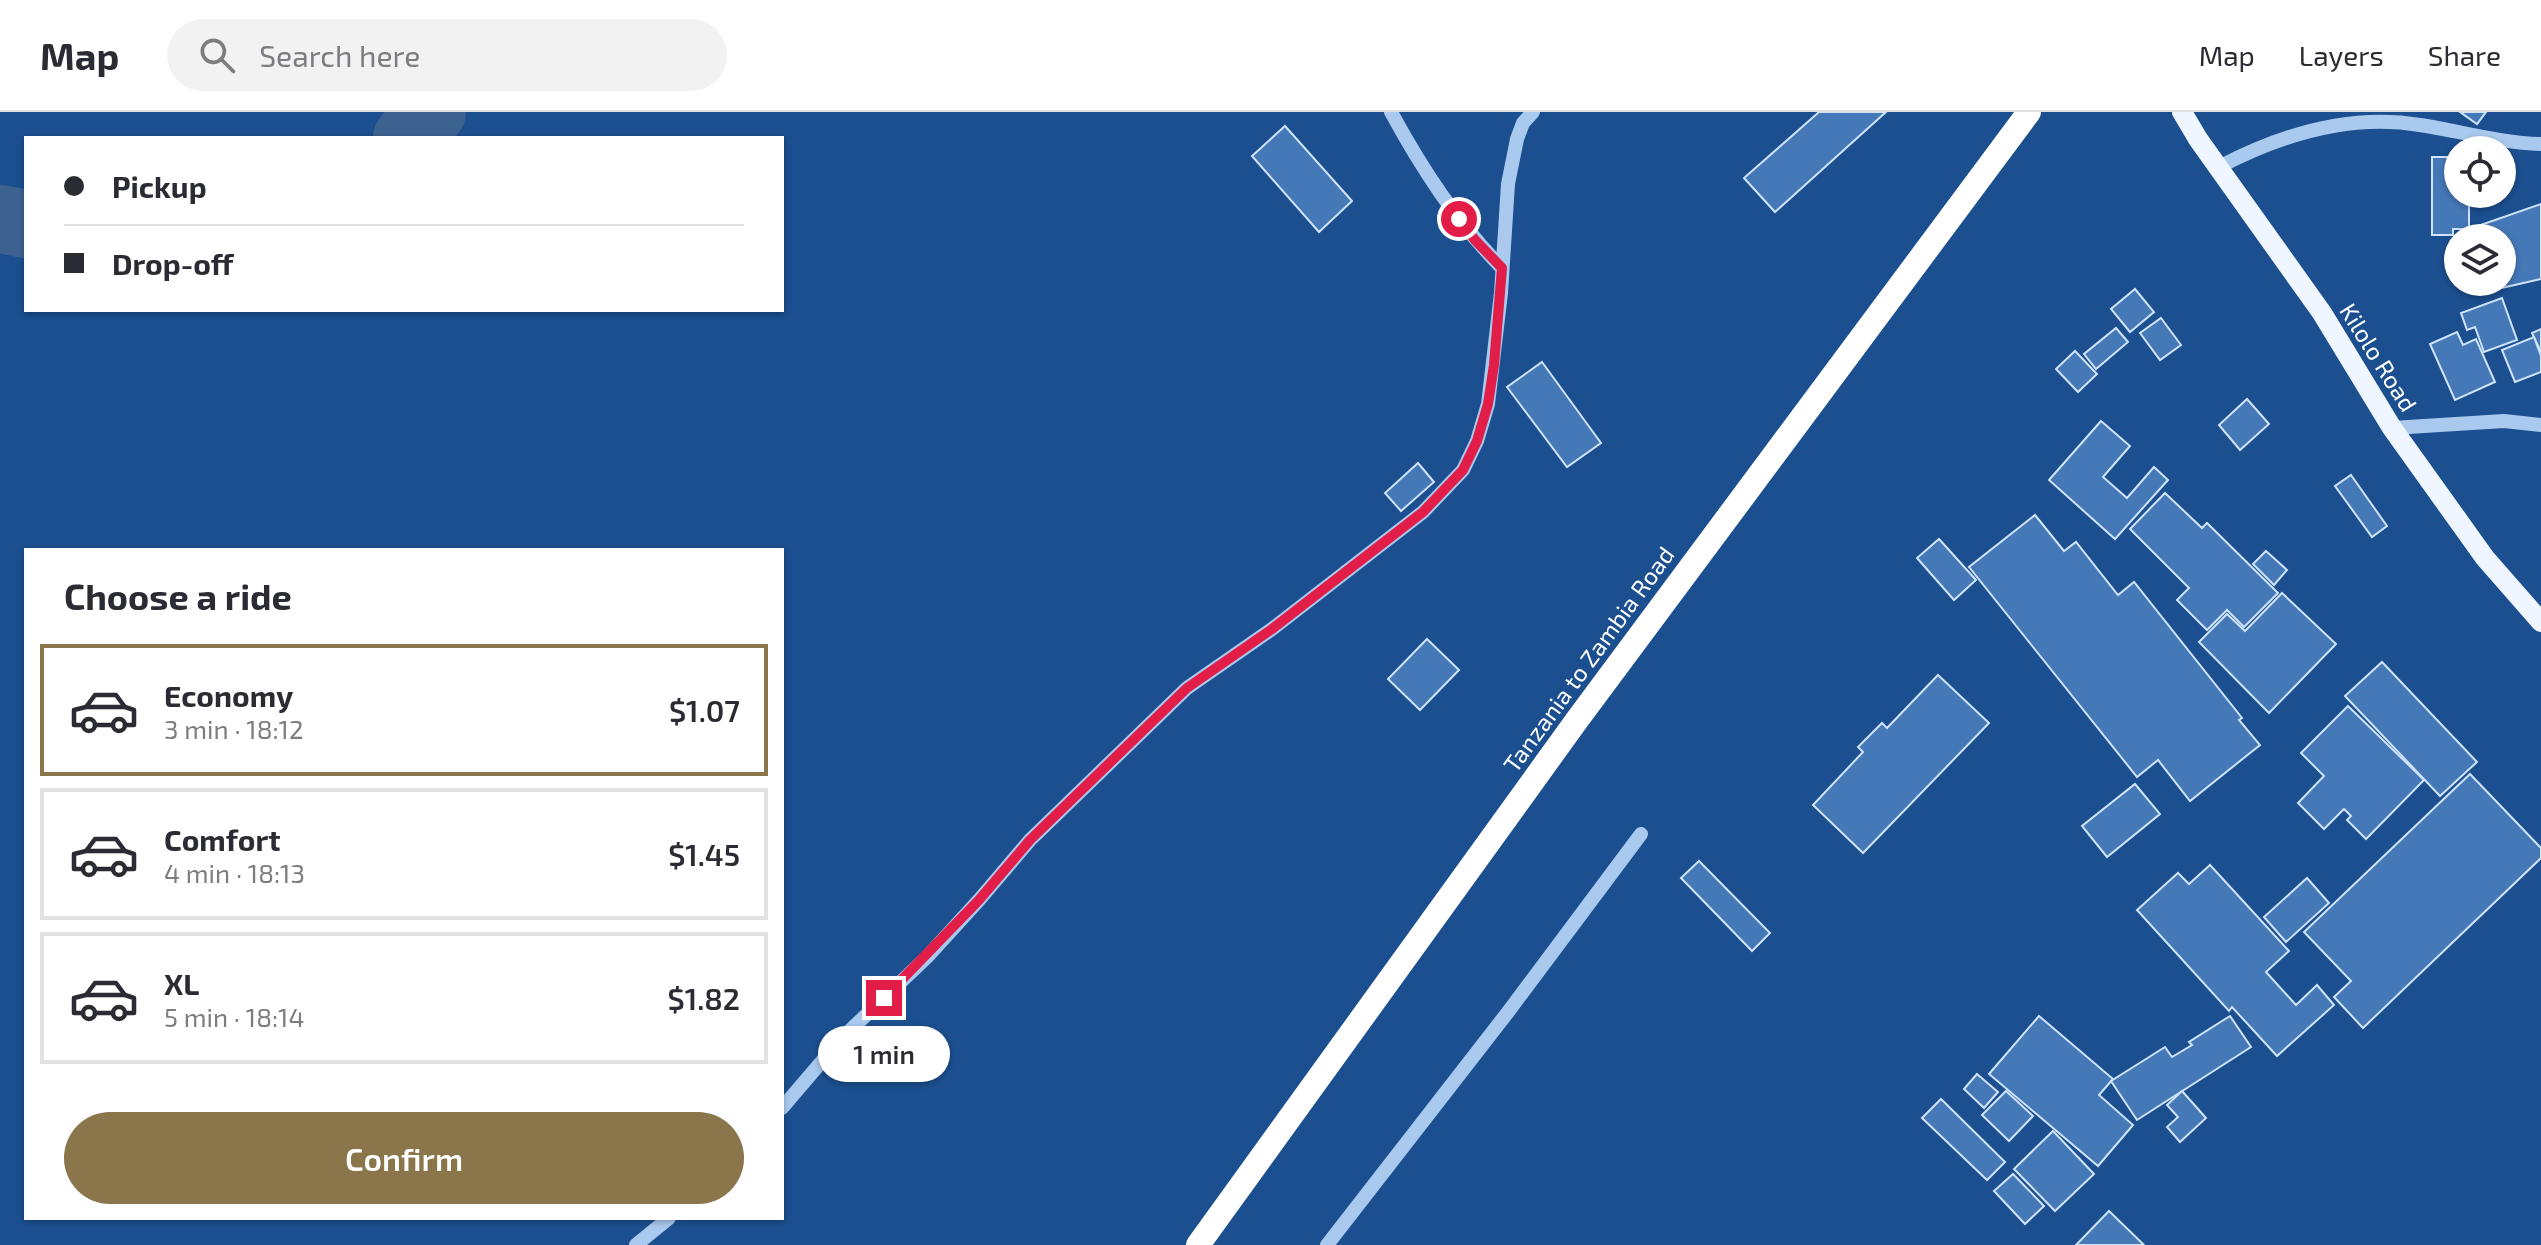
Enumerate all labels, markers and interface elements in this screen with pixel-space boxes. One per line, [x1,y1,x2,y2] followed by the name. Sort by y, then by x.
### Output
[167,19,727,91] search box
[40,32,119,78] text: Map
[195,33,239,77] icon: search
[259,37,420,73] text: Search here
[2199,38,2255,72] text: Map
[2299,38,2384,72] text: Layers
[2428,38,2501,72] text: Share
[2444,136,2516,296] map controls
[2444,136,2516,208] button: locate
[112,168,207,204] text: Pickup
[1441,201,1477,237] route start
[2444,224,2516,296] button: layers
[112,245,234,281] text: Drop-off
[2334,297,2424,417] street label: Kilolo Road
[1496,541,1680,777] street label: Tanzania to Zambia Road
[64,574,292,617] text: Choose a ride
[68,674,140,746] icon: car
[164,677,293,713] text: Economy
[669,692,740,728] text: $1.07
[164,713,304,744] text: 3 min · 18:12
[68,818,140,890] icon: car
[164,821,281,857] text: Comfort
[668,836,740,872] text: $1.45
[164,857,305,888] text: 4 min · 18:13
[68,962,140,1034] icon: car
[164,965,199,1001] text: XL
[667,980,740,1016] text: $1.82
[866,980,902,1016] route end
[164,1001,304,1032] text: 5 min · 18:14
[818,1026,950,1082] callout: 1 min
[853,1038,915,1069] text: 1 min
[64,1112,744,1204] button: Confirm

